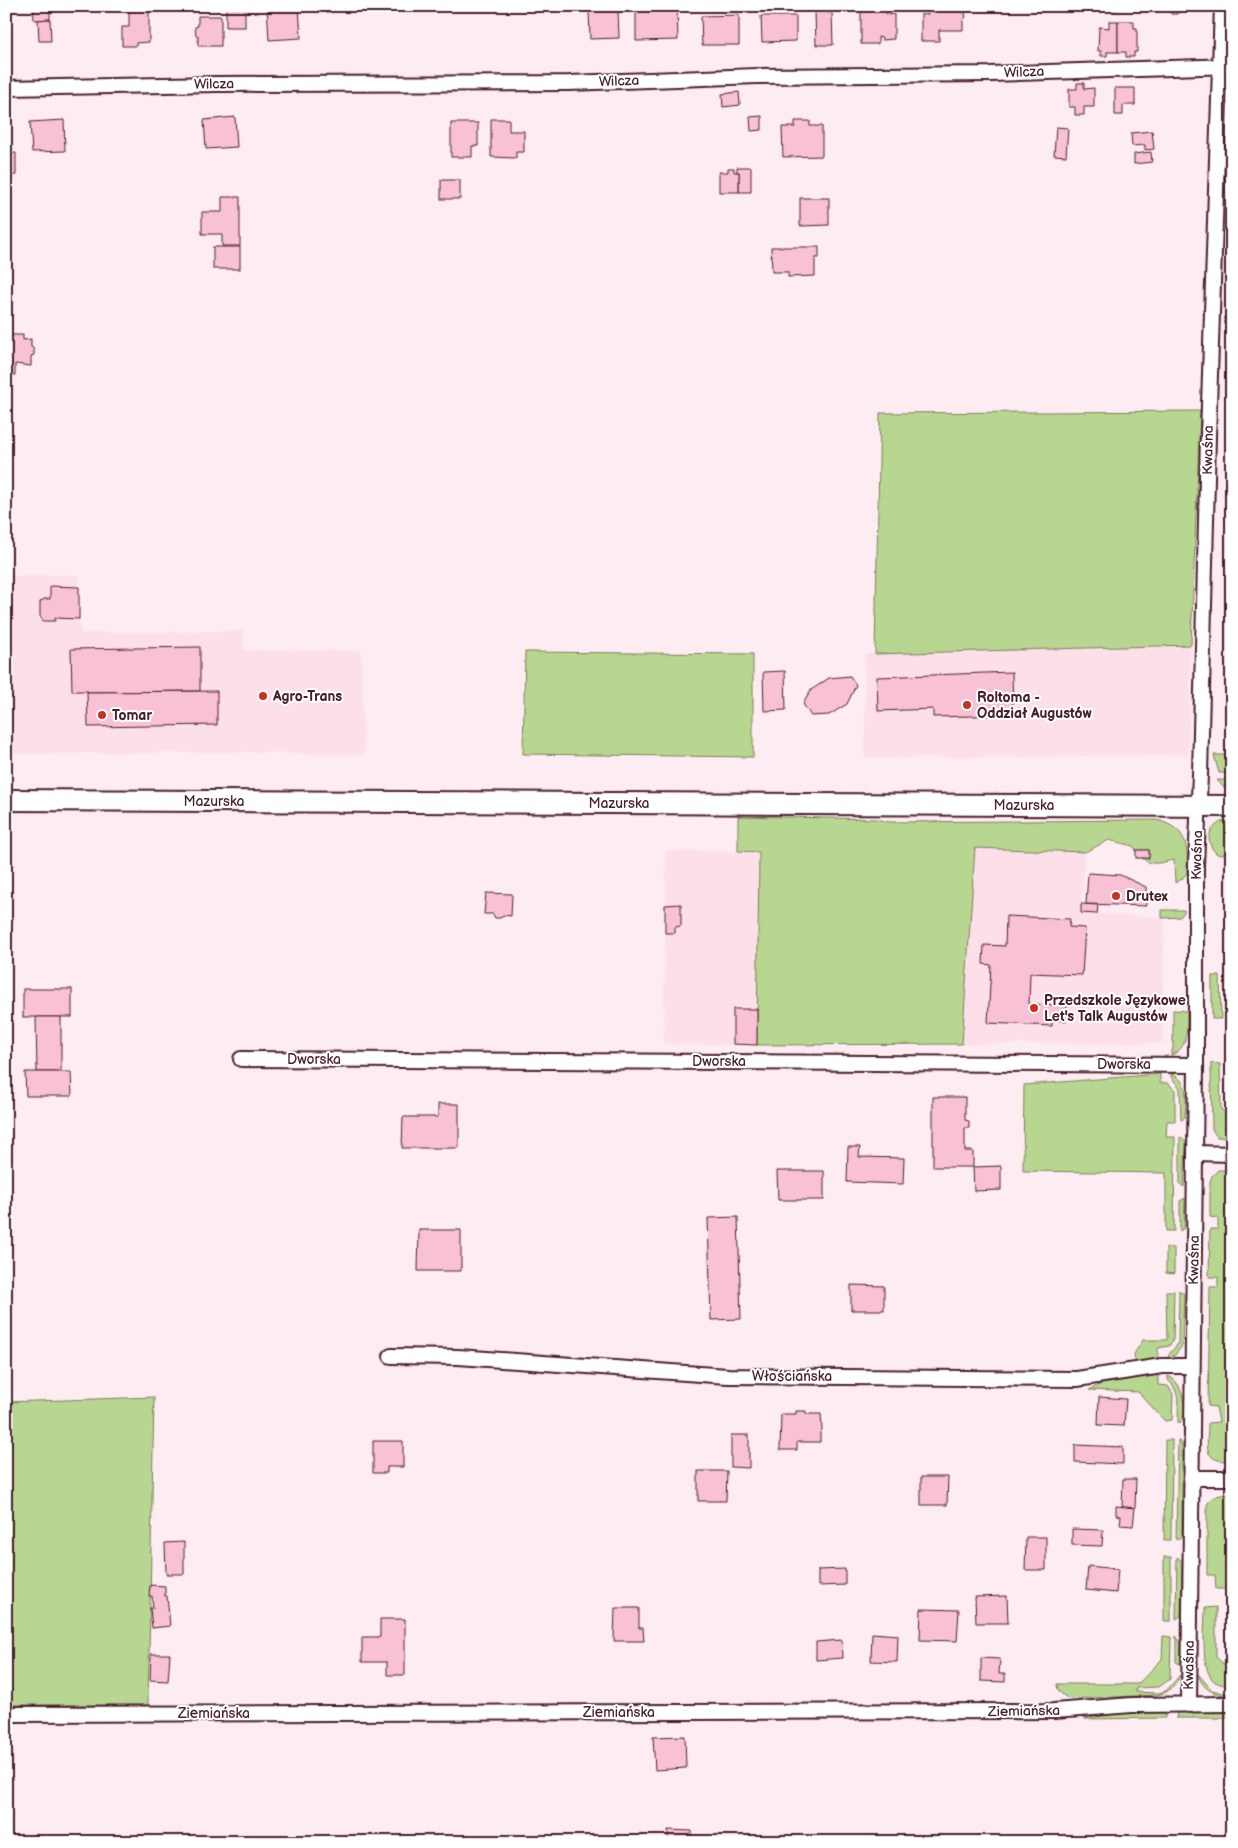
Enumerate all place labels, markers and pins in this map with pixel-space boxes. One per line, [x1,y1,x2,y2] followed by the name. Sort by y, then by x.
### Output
[272,688,342,705] place label: Agro-Trans
[977,689,1092,722] place label: Roltoma - Oddział Augustów
[257,690,269,702] marker: Agro-Trans
[961,699,973,711] marker: Roltoma - Oddział Augustów
[112,707,152,724] place label: Tomar
[96,709,108,721] marker: Tomar
[1126,888,1169,905] place label: Drutex
[1110,890,1122,902] marker: Drutex
[1044,992,1186,1025] place label: Przedszkole Językowe Let's Talk Augustów
[1028,1002,1040,1014] marker: Przedszkole Językowe Let's Talk Augustów

